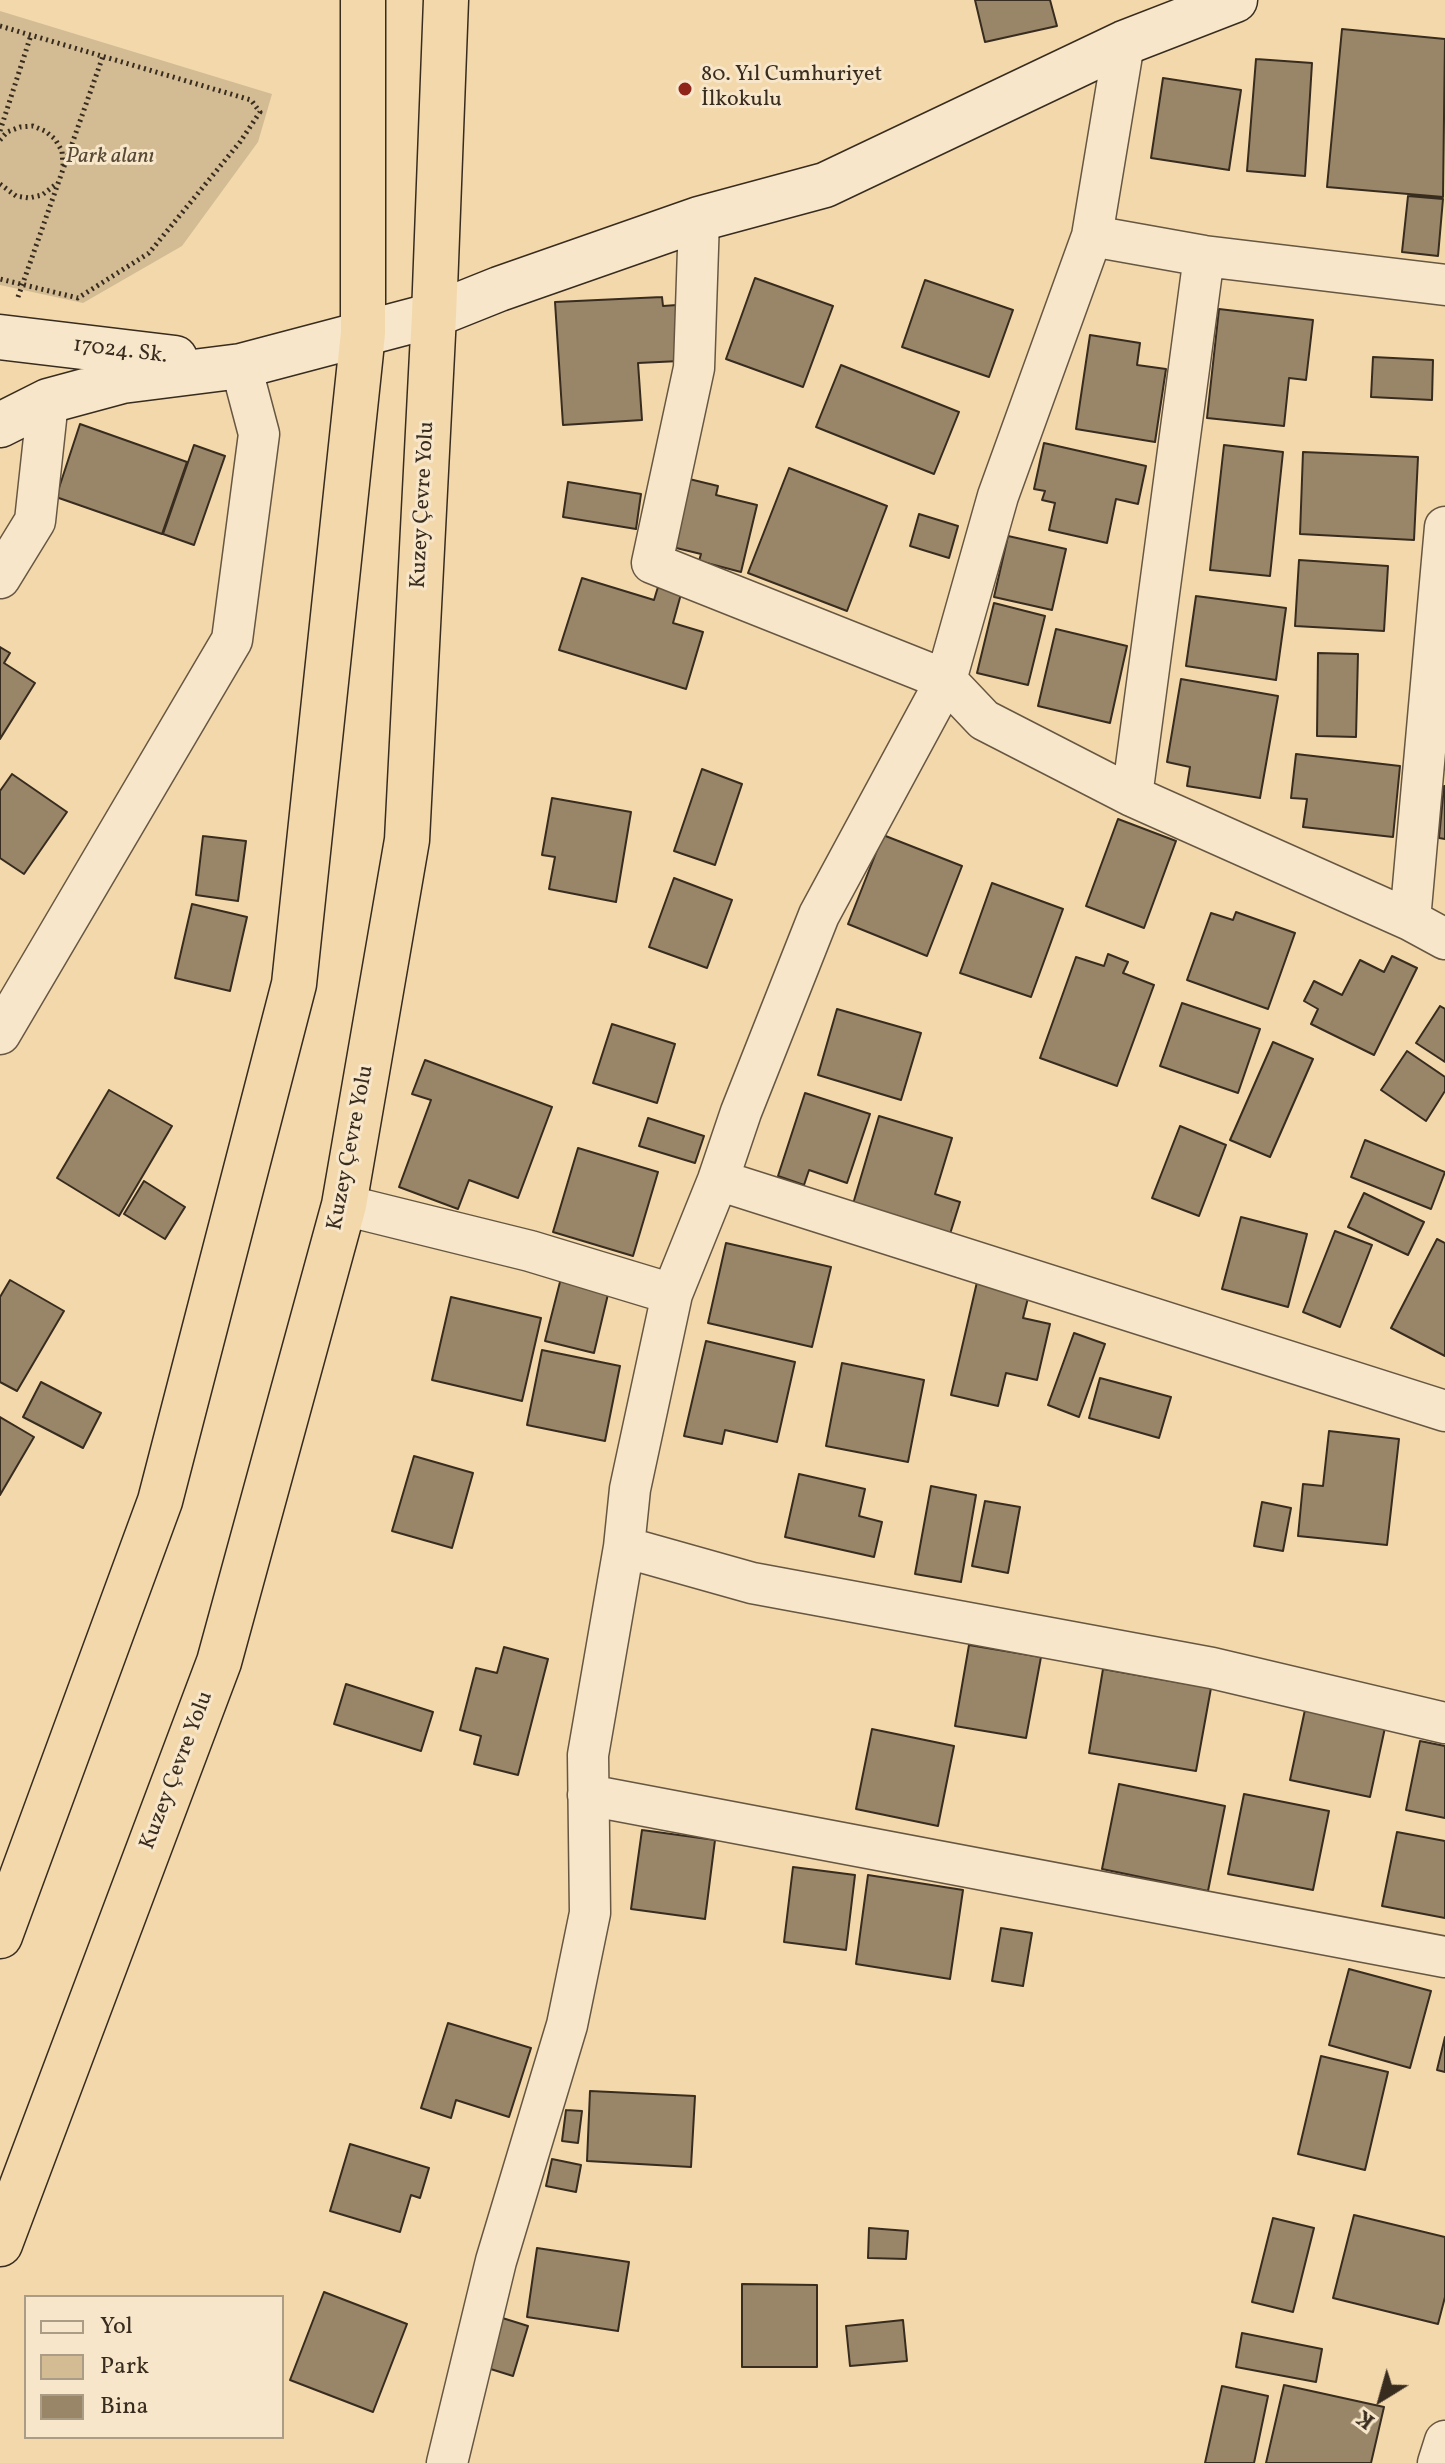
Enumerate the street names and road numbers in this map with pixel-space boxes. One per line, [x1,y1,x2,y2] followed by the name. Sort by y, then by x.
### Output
[71,333,169,371] street label: 17024. Sk.
[406,421,442,589] street label: Kuzey Çevre Yolu
[323,1063,381,1233] street label: Kuzey Çevre Yolu
[136,1688,220,1854] street label: Kuzey Çevre Yolu

